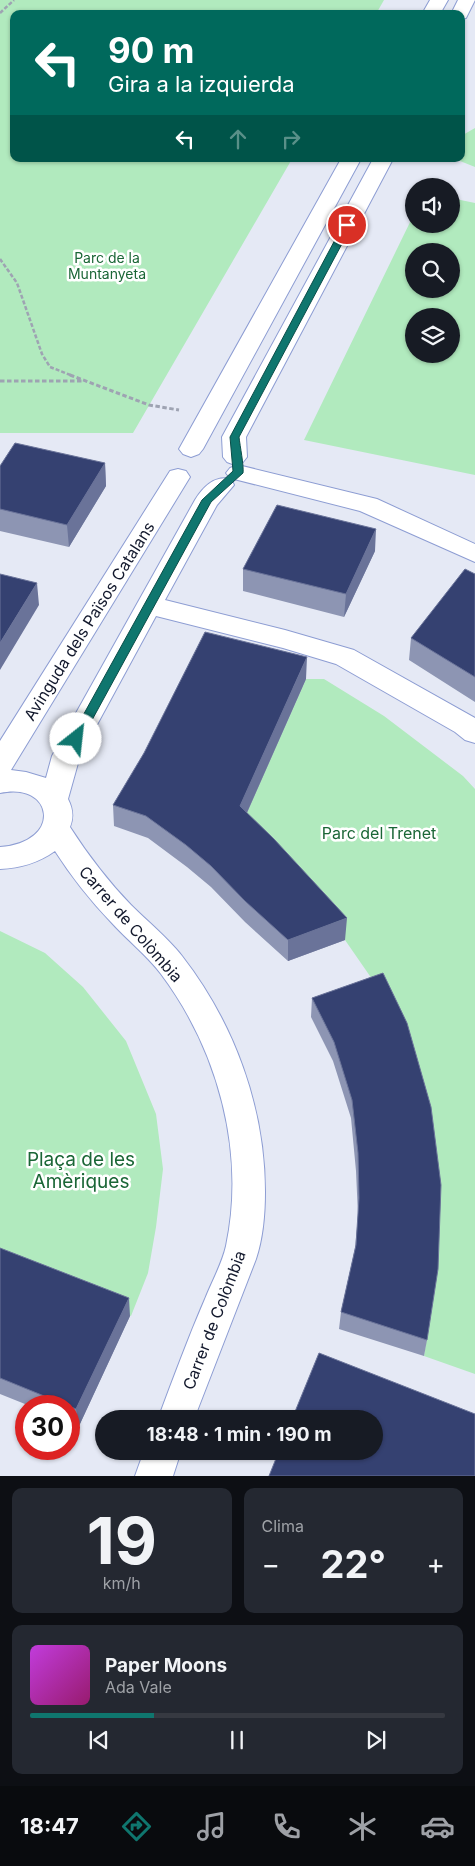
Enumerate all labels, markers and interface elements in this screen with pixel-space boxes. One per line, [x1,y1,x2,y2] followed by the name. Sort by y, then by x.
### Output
[108,29,195,71] text: 90 m
[25,30,90,95] icon: left
[108,71,295,97] text: Gira a la izquierda
[171,125,199,153] icon: left
[224,125,252,153] icon: ahead
[277,125,305,153] icon: right
[405,178,460,363] map controls
[405,178,460,233] button: sound
[326,204,368,246] pin
[333,211,361,239] icon: arrive
[405,243,460,298] button: search
[68,249,146,282] park label: Parc de la Muntanyeta
[405,308,460,363] button: layers
[19,518,159,724] street label: Avinguda dels Països Catalans
[49,712,101,764] position arrow
[322,823,436,843] park label: Parc del Trenet
[75,862,187,986] street label: Carrer de Colòmbia
[27,1148,135,1193] park label: Plaça de les Amèriques
[178,1248,250,1392] street label: Carrer de Colòmbia
[15,1395,80,1460] speed limit sign: 30
[147,1423,332,1446] text: 18:48 · 1 min · 190 m
[87,1501,157,1580] text: 19
[262,1516,304,1536] text: Clima
[321,1541,386,1587] text: 22°
[262,1547,280,1581] text: −
[426,1547,445,1581] text: +
[103,1573,141,1593] text: km/h
[105,1654,227,1677] text: Paper Moons
[105,1677,172,1697] text: Ada Vale
[85,1726,113,1754] icon: previous
[223,1726,251,1754] icon: pause
[362,1726,390,1754] icon: next
[119,1809,154,1844] icon: directions
[194,1809,229,1844] icon: music
[269,1809,304,1844] icon: phone
[345,1809,380,1844] icon: climate
[420,1809,455,1844] icon: car
[20,1813,79,1839] text: 18:47

